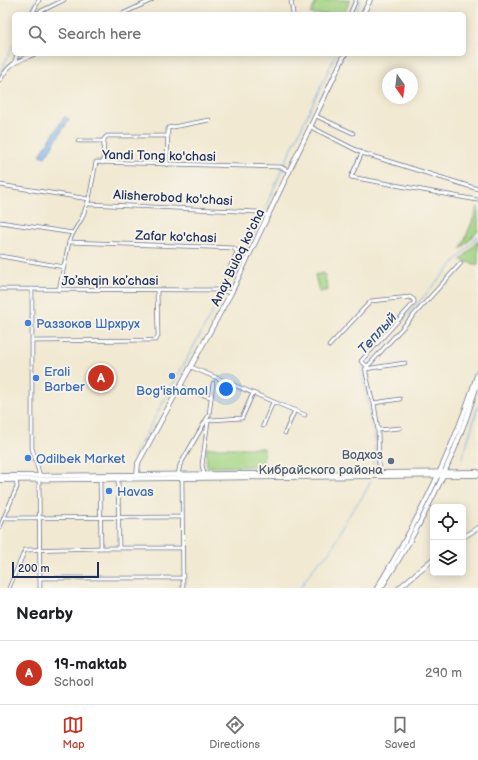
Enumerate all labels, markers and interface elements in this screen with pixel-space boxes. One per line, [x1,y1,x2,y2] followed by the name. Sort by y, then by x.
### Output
[12,12,466,56] search box
[26,23,48,45] icon: search
[58,25,141,44] text: Search here
[382,68,418,104] north arrow
[101,147,216,165] street label: Yandi Tong ko'chasi
[113,187,233,209] street label: Alisherobod ko'chasi
[207,206,268,309] street label: Anay Buloq ko'cha
[134,228,217,246] street label: Zafar ko'chasi
[61,273,159,289] street label: Joʼshqin koʼchasi
[354,309,400,358] water label: Теплый
[36,316,140,332] place label: Раззоков Шрхрух
[23,318,33,328] marker: Раззоков Шрхрух
[88,363,114,393] pin: A
[44,364,85,395] place label: Erali Barber
[167,371,177,381] marker: Bog'ishamol
[31,373,41,383] marker: Erali Barber
[216,379,236,399] your location
[136,383,208,399] place label: Bog'ishamol
[259,447,383,478] place label: Водхоз Кибрайского района
[36,451,125,467] place label: Odilbek Market
[23,453,33,463] marker: Odilbek Market
[386,456,396,466] marker: Водхоз Кибрайского района
[117,484,154,500] place label: Havas
[104,486,114,496] marker: Havas
[430,504,466,576] map controls
[430,504,466,540] button: locate
[430,540,466,576] button: layers
[12,560,99,579] scale bar
[18,562,50,575] text: 200 m
[16,604,73,624] text: Nearby
[54,655,127,674] text: 19-maktab
[25,665,33,681] text: A
[425,665,462,681] text: 290 m
[54,674,94,690] text: School
[62,714,85,751] tab: Map
[209,714,260,751] tab: Directions
[385,714,416,751] tab: Saved

